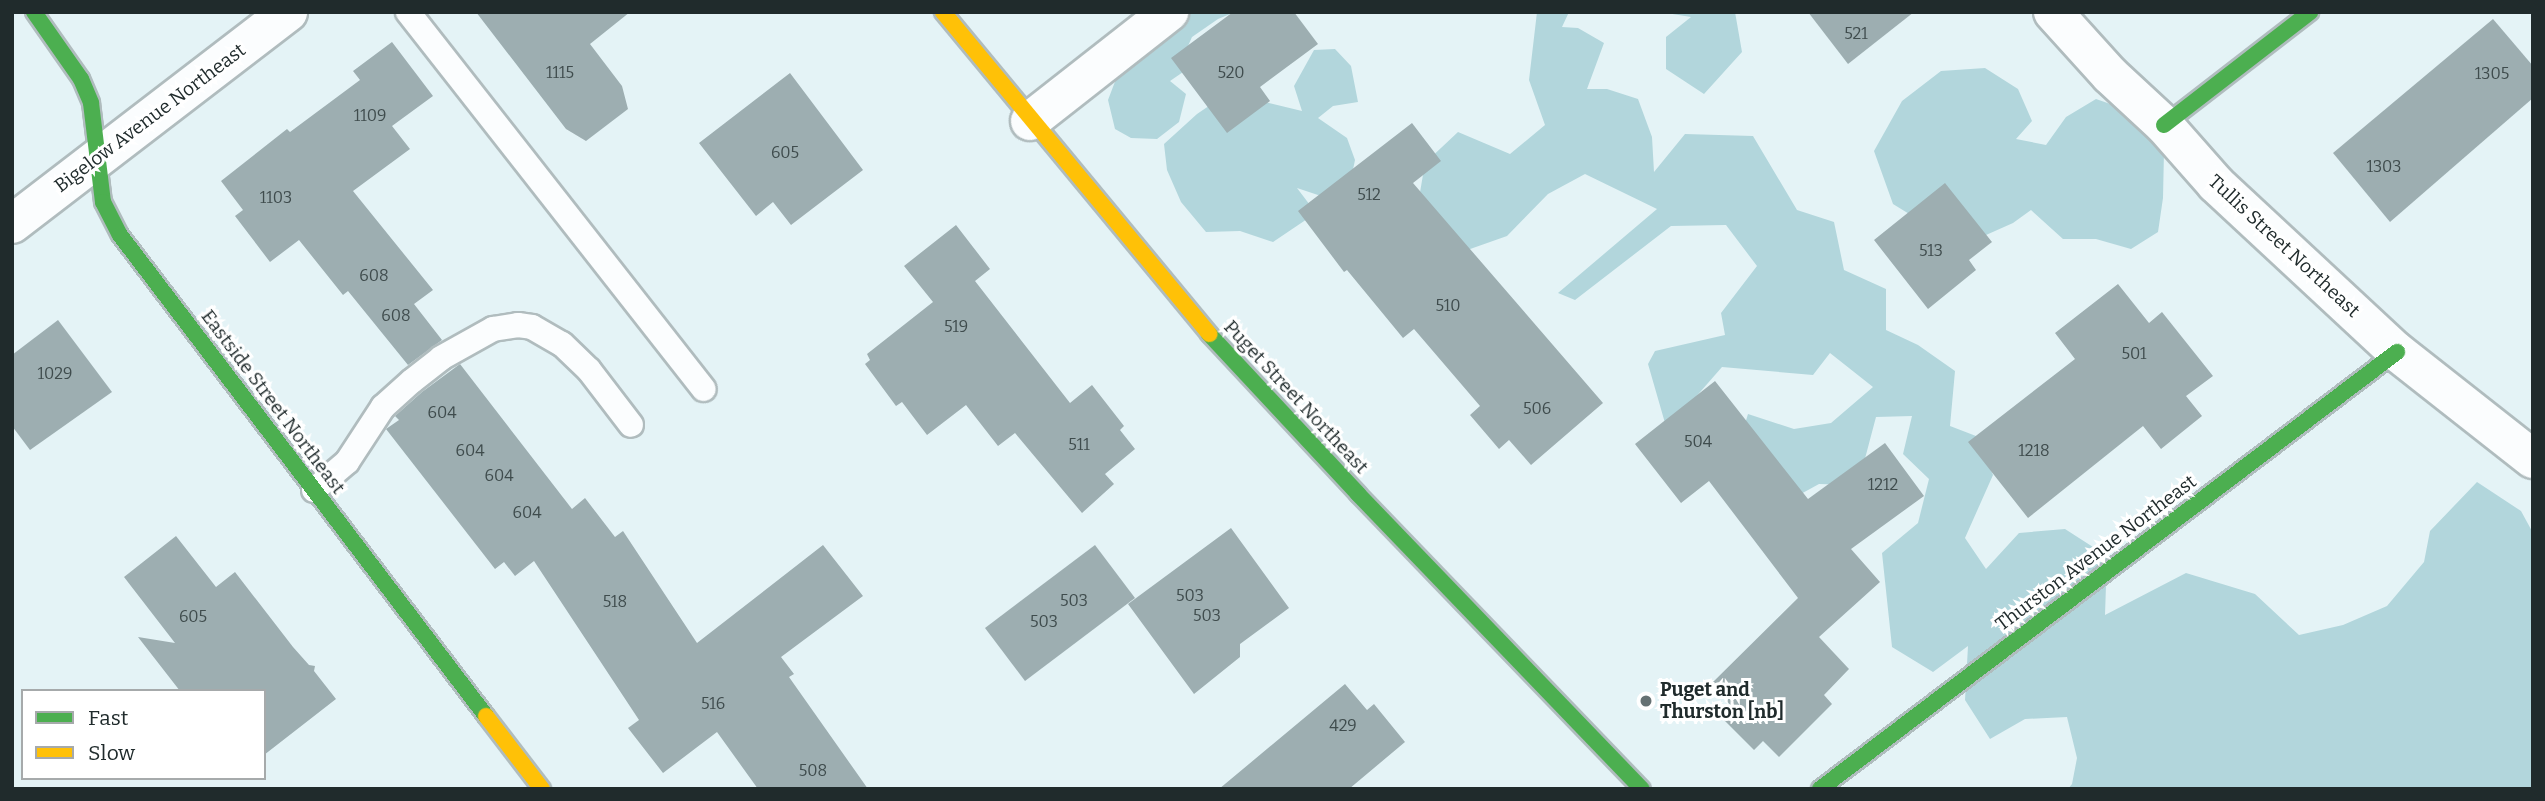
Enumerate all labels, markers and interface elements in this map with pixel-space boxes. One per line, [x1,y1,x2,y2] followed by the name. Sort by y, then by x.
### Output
[1844,24,1868,44] house number: 521
[50,39,250,197] street label: Bigelow Avenue Northeast
[546,63,574,83] house number: 1115
[1217,63,1245,83] house number: 520
[2475,64,2509,84] house number: 1305
[354,106,386,126] house number: 1109
[771,143,799,163] house number: 605
[2367,157,2401,177] house number: 1303
[2204,170,2364,322] street label: Tullis Street Northeast
[1357,185,1381,205] house number: 512
[260,188,292,208] house number: 1103
[1919,241,1943,261] house number: 513
[359,266,389,286] house number: 608
[1435,296,1461,316] house number: 510
[196,305,350,499] street label: Eastside Street Northeast
[381,306,411,326] house number: 608
[1219,316,1373,478] street label: Puget Street Northeast
[944,317,968,337] house number: 519
[2121,344,2147,364] house number: 501
[38,364,72,384] house number: 1029
[1523,399,1551,419] house number: 506
[428,403,456,423] house number: 604
[1684,432,1712,452] house number: 504
[1068,435,1090,455] house number: 511
[456,441,484,461] house number: 604
[2018,441,2050,461] house number: 1218
[485,466,513,486] house number: 604
[1991,470,2201,636] street label: Thurston Avenue Northeast
[1868,475,1898,495] house number: 1212
[513,503,541,523] house number: 604
[1176,586,1204,606] house number: 503
[1060,591,1088,611] house number: 503
[603,592,627,612] house number: 518
[1193,606,1221,626] house number: 503
[179,607,207,627] house number: 605
[1030,612,1058,632] house number: 503
[1660,679,1784,723] place label: Puget and Thurston [nb]
[21,689,266,780] legend
[1638,693,1654,709] marker: Puget and Thurston [nb]
[701,694,725,714] house number: 516
[88,705,128,731] text: Fast
[1329,716,1357,736] house number: 429
[88,740,135,766] text: Slow
[799,761,827,781] house number: 508

